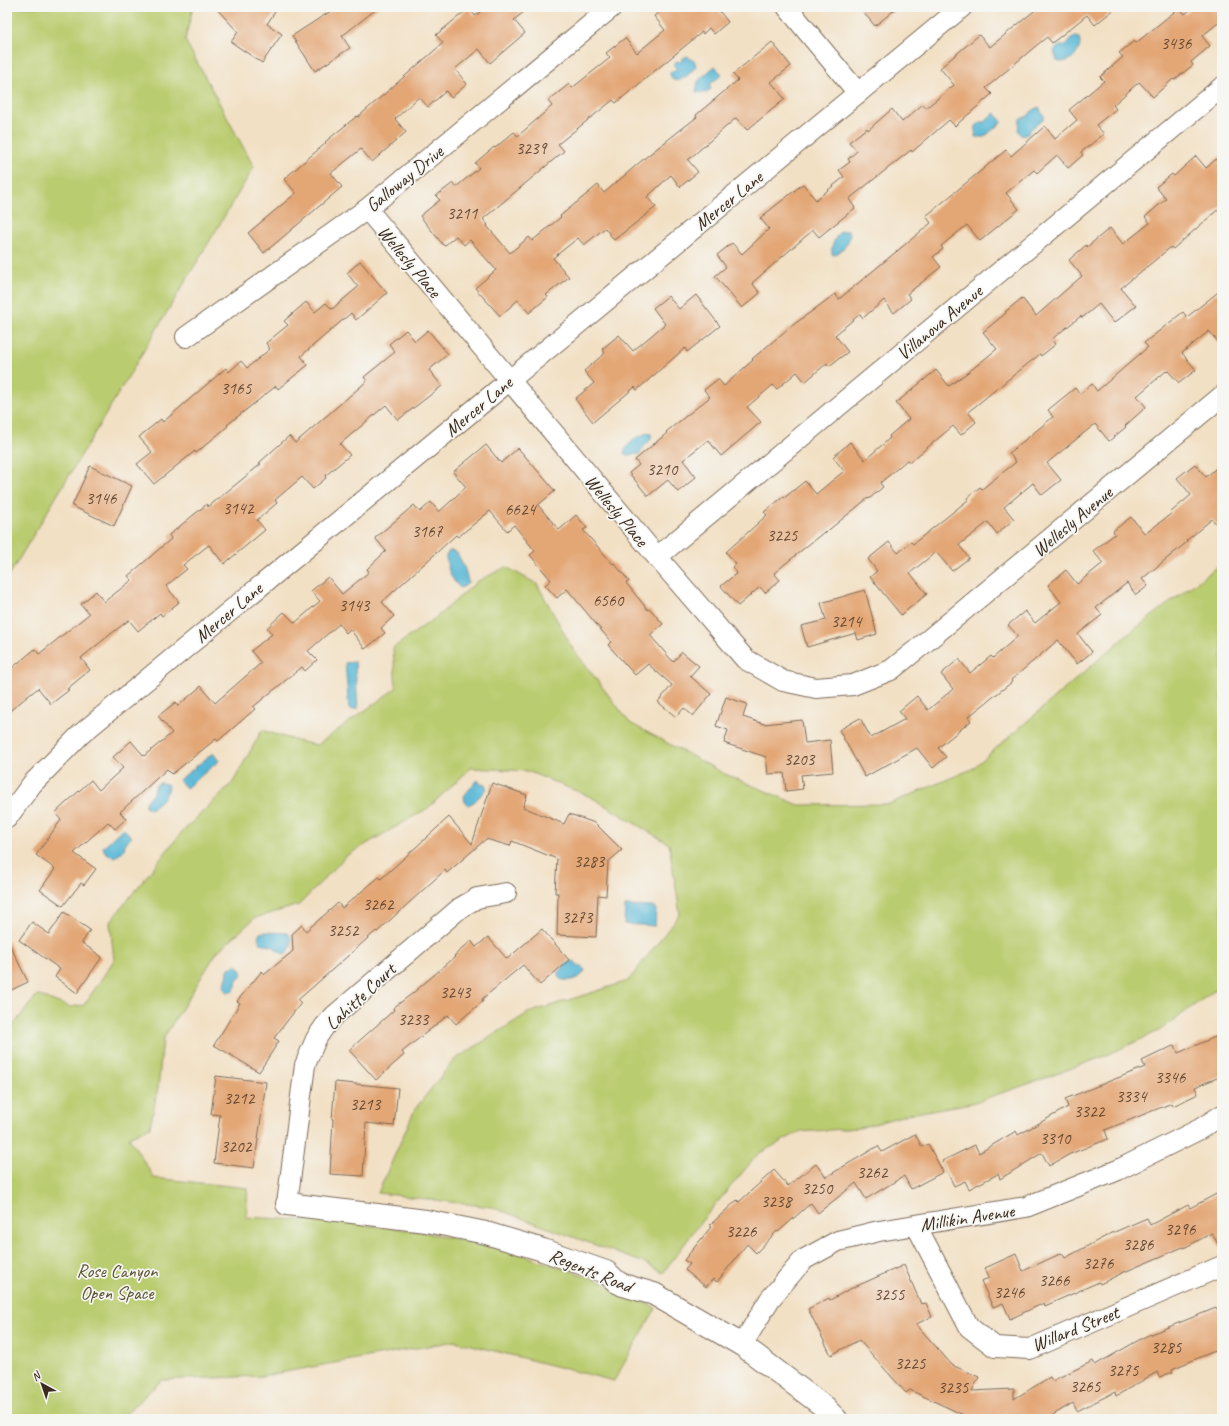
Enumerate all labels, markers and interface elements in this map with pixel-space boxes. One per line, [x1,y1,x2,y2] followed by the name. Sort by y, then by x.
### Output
[1161,33,1193,54] house number: 3436
[516,138,548,159] house number: 3239
[361,139,450,217] street label: Galloway Drive
[689,165,769,236] street label: Mercer Lane
[447,203,479,224] house number: 3211
[372,221,448,304] street label: Wellesly Place
[892,279,989,366] street label: Villanova Avenue
[440,370,519,442] street label: Mercer Lane
[221,378,253,399] house number: 3165
[647,459,679,480] house number: 3210
[579,470,655,553] street label: Wellesly Place
[1028,480,1119,562] street label: Wellesly Avenue
[86,488,118,509] house number: 3146
[223,498,255,519] house number: 3142
[505,499,538,520] house number: 6624
[412,521,444,542] house number: 3167
[767,525,799,546] house number: 3225
[190,576,269,648] street label: Mercer Lane
[593,590,625,611] house number: 6560
[339,595,371,616] house number: 3143
[831,611,864,632] house number: 3214
[784,749,816,770] house number: 3203
[574,851,606,872] house number: 3283
[363,894,395,915] house number: 3262
[562,907,594,928] house number: 3273
[328,920,360,941] house number: 3252
[320,957,402,1035] street label: Lahitte Court
[440,982,472,1003] house number: 3243
[398,1009,430,1030] house number: 3233
[1155,1067,1187,1088] house number: 3346
[1116,1086,1149,1107] house number: 3334
[224,1088,256,1109] house number: 3212
[350,1094,382,1115] house number: 3213
[1074,1101,1106,1122] house number: 3322
[1040,1128,1072,1149] house number: 3310
[221,1136,253,1157] house number: 3202
[857,1162,889,1183] house number: 3262
[802,1178,834,1199] house number: 3250
[761,1191,794,1212] house number: 3238
[918,1198,1018,1237] street label: Millikin Avenue
[1165,1219,1197,1240] house number: 3296
[726,1221,758,1242] house number: 3226
[1123,1234,1155,1255] house number: 3286
[546,1243,639,1300] street label: Regents Road
[1083,1253,1115,1274] house number: 3276
[76,1259,158,1305] park label: Rose Canyon Open Space
[1039,1270,1071,1291] house number: 3266
[994,1282,1026,1303] house number: 3246
[874,1284,906,1305] house number: 3255
[1028,1300,1124,1357] street label: Willard Street
[1151,1337,1183,1358] house number: 3285
[895,1353,927,1374] house number: 3225
[1108,1360,1140,1381] house number: 3275
[22,1364,62,1404] north arrow
[28,1367,44,1384] text: N
[1070,1376,1102,1397] house number: 3265
[938,1377,970,1398] house number: 3235

